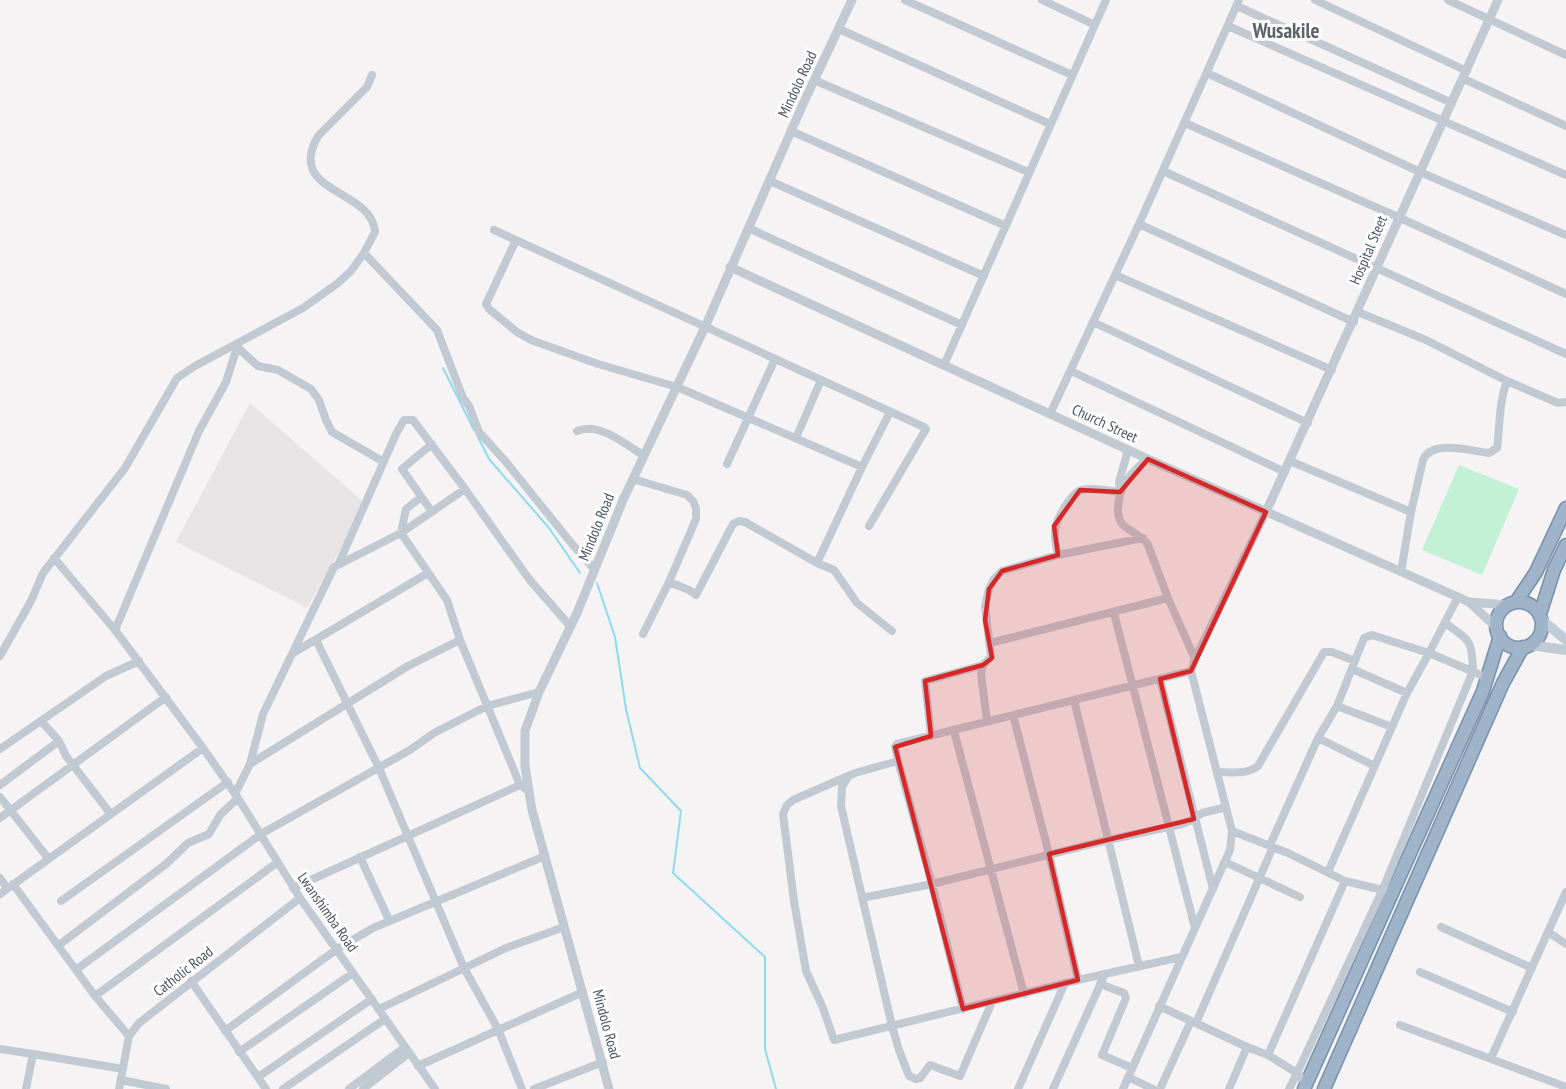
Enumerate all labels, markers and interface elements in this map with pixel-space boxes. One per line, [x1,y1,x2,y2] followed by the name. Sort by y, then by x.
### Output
[1251,17,1320,44] district label: Wusakile
[773,48,821,120] street label: Mindolo Road
[1345,213,1391,287] street label: Hospital Steet
[1069,400,1141,446] street label: Church Street
[574,490,618,564] street label: Mindolo Road
[294,869,362,955] street label: Lwanshimba Road
[149,942,217,1000] street label: Catholic Road
[589,987,625,1061] street label: Mindolo Road

